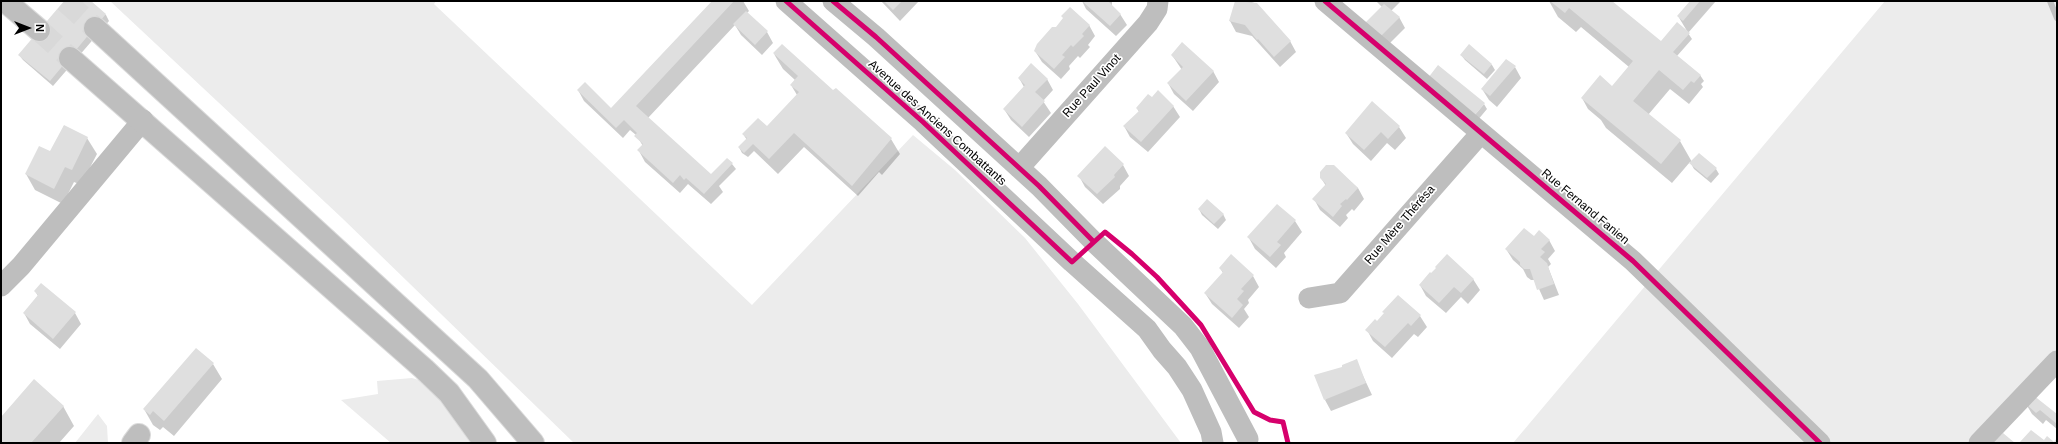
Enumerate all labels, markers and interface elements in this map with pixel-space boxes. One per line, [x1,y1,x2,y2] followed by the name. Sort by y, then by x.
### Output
[8,8,48,48] north arrow
[34,24,46,32] text: N
[1060,52,1124,120] street label: Rue Paul Vinot
[865,57,1009,189] street label: Avenue des Anciens Combattants
[1538,166,1632,248] street label: Rue Fernand Fanien
[1362,183,1438,267] street label: Rue Mère Thérésa

